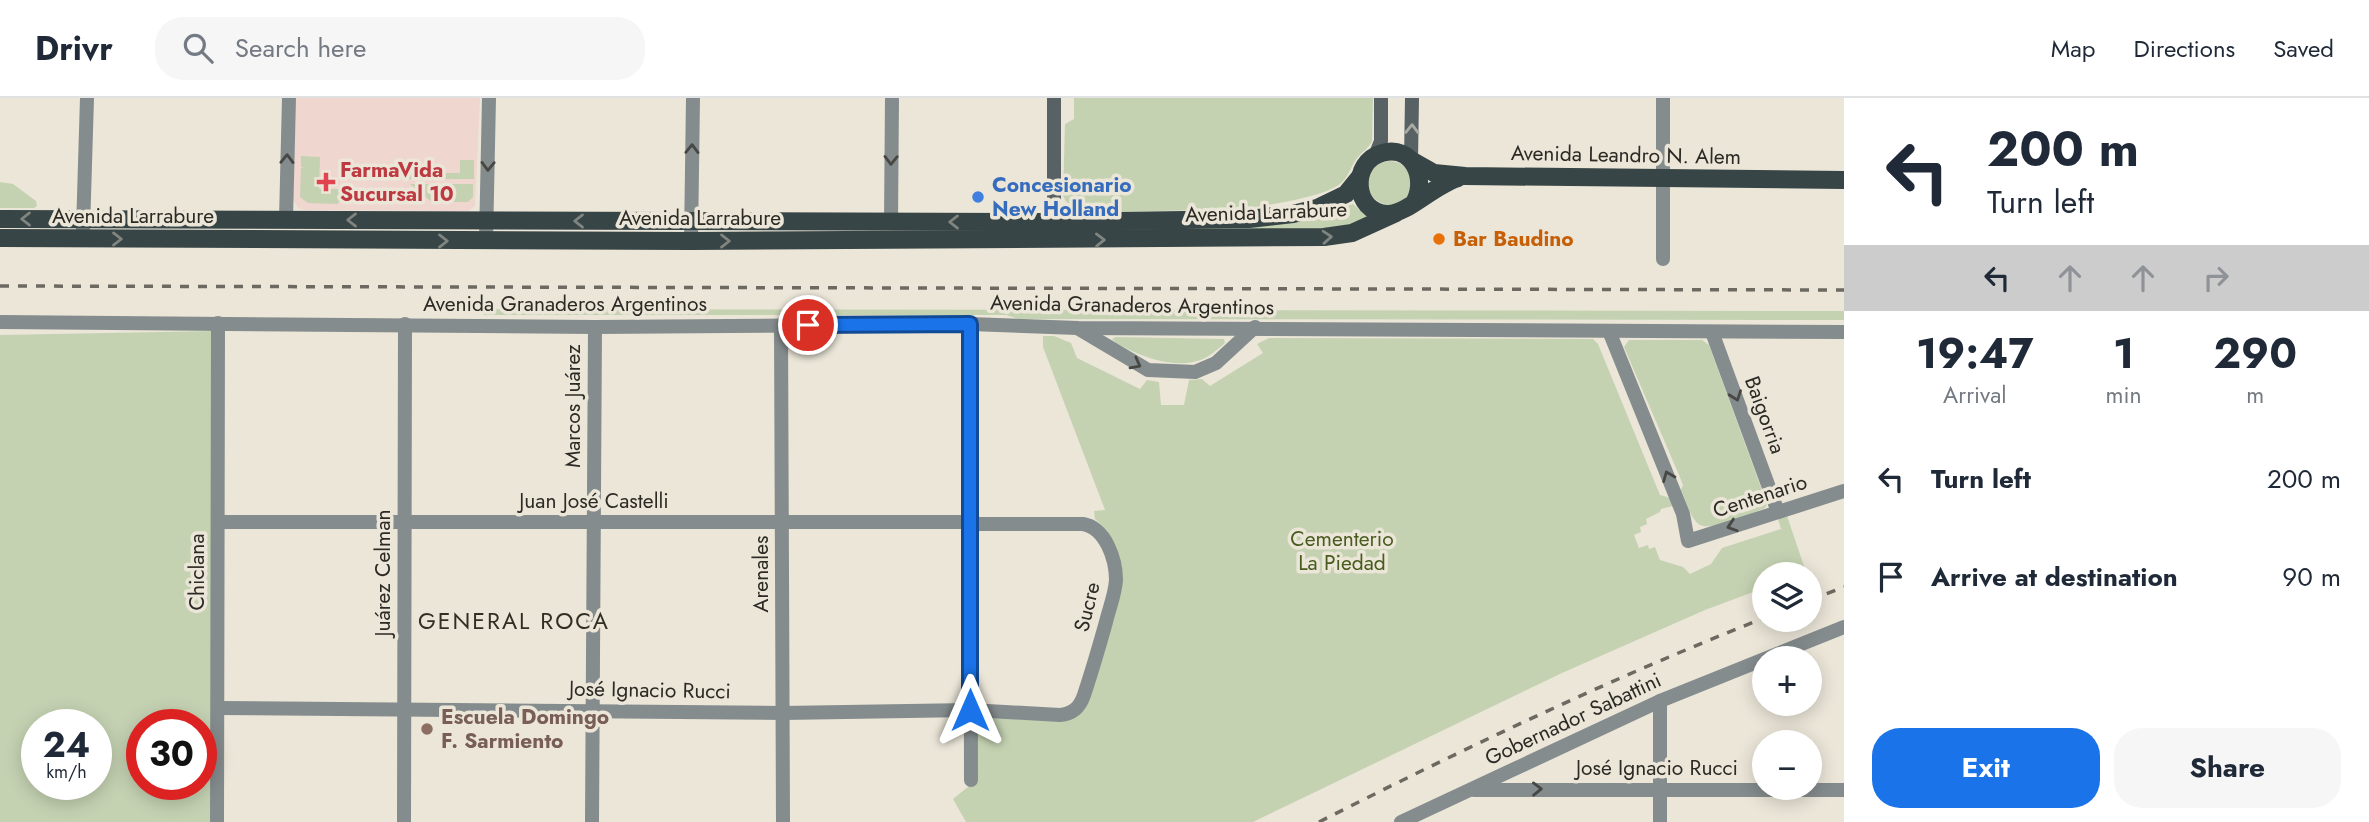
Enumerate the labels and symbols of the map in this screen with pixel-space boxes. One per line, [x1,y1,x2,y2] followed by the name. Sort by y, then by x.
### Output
[1404,123,1420,134] one-way arrow
[1511,138,1741,172] street label: Avenida Leandro N. Alem
[684,143,700,153] one-way arrow
[280,153,295,164] one-way arrow
[340,155,454,209] place label: FarmaVida Sucursal 10
[884,155,899,166] one-way arrow
[480,161,495,172] one-way arrow
[992,170,1132,224] place label: Concesionario New Holland
[318,174,334,190] marker: FarmaVida Sucursal 10
[970,189,986,205] marker: Concesionario New Holland
[1184,194,1348,230] street label: Avenida Larrabure
[52,201,214,231] street label: Avenida Larrabure
[619,203,781,233] street label: Avenida Larrabure
[21,211,31,227] one-way arrow
[346,212,357,228] one-way arrow
[574,213,584,229] one-way arrow
[948,214,959,230] one-way arrow
[1453,224,1574,254] place label: Bar Baudino
[1322,229,1333,244] one-way arrow
[112,231,123,246] one-way arrow
[1431,231,1447,247] marker: Bar Baudino
[1095,232,1106,248] one-way arrow
[438,233,448,249] one-way arrow
[721,233,731,249] one-way arrow
[990,288,1274,322] street label: Avenida Granaderos Argentinos
[423,289,707,319] street label: Avenida Granaderos Argentinos
[778,295,838,355] pin
[558,344,588,468] street label: Marcos Juárez
[1128,355,1141,369] one-way arrow
[1737,372,1793,458] street label: Baigorria
[1727,390,1741,402] one-way arrow
[1709,467,1811,525] street label: Centenario
[1662,470,1676,483] one-way arrow
[516,486,669,516] street label: Juan José Castelli
[368,509,398,640] street label: Juárez Celman
[1726,518,1738,533] one-way arrow
[1290,524,1394,578] park label: Cementerio La Piedad
[182,534,212,610] street label: Chiclana
[746,536,776,612] street label: Arenales
[1066,579,1108,635] street label: Sucre
[418,604,610,638] district label: GENERAL ROCA
[1480,665,1666,773] street label: Gobernador Sabattini
[933,673,1007,747] position arrow
[566,674,731,706] street label: José Ignacio Rucci
[441,702,609,756] place label: Escuela Domingo F. Sarmiento
[126,709,217,800] speed limit sign: 30
[419,721,435,737] marker: Escuela Domingo F. Sarmiento
[1573,753,1738,783] street label: José Ignacio Rucci
[1533,781,1543,797] one-way arrow

